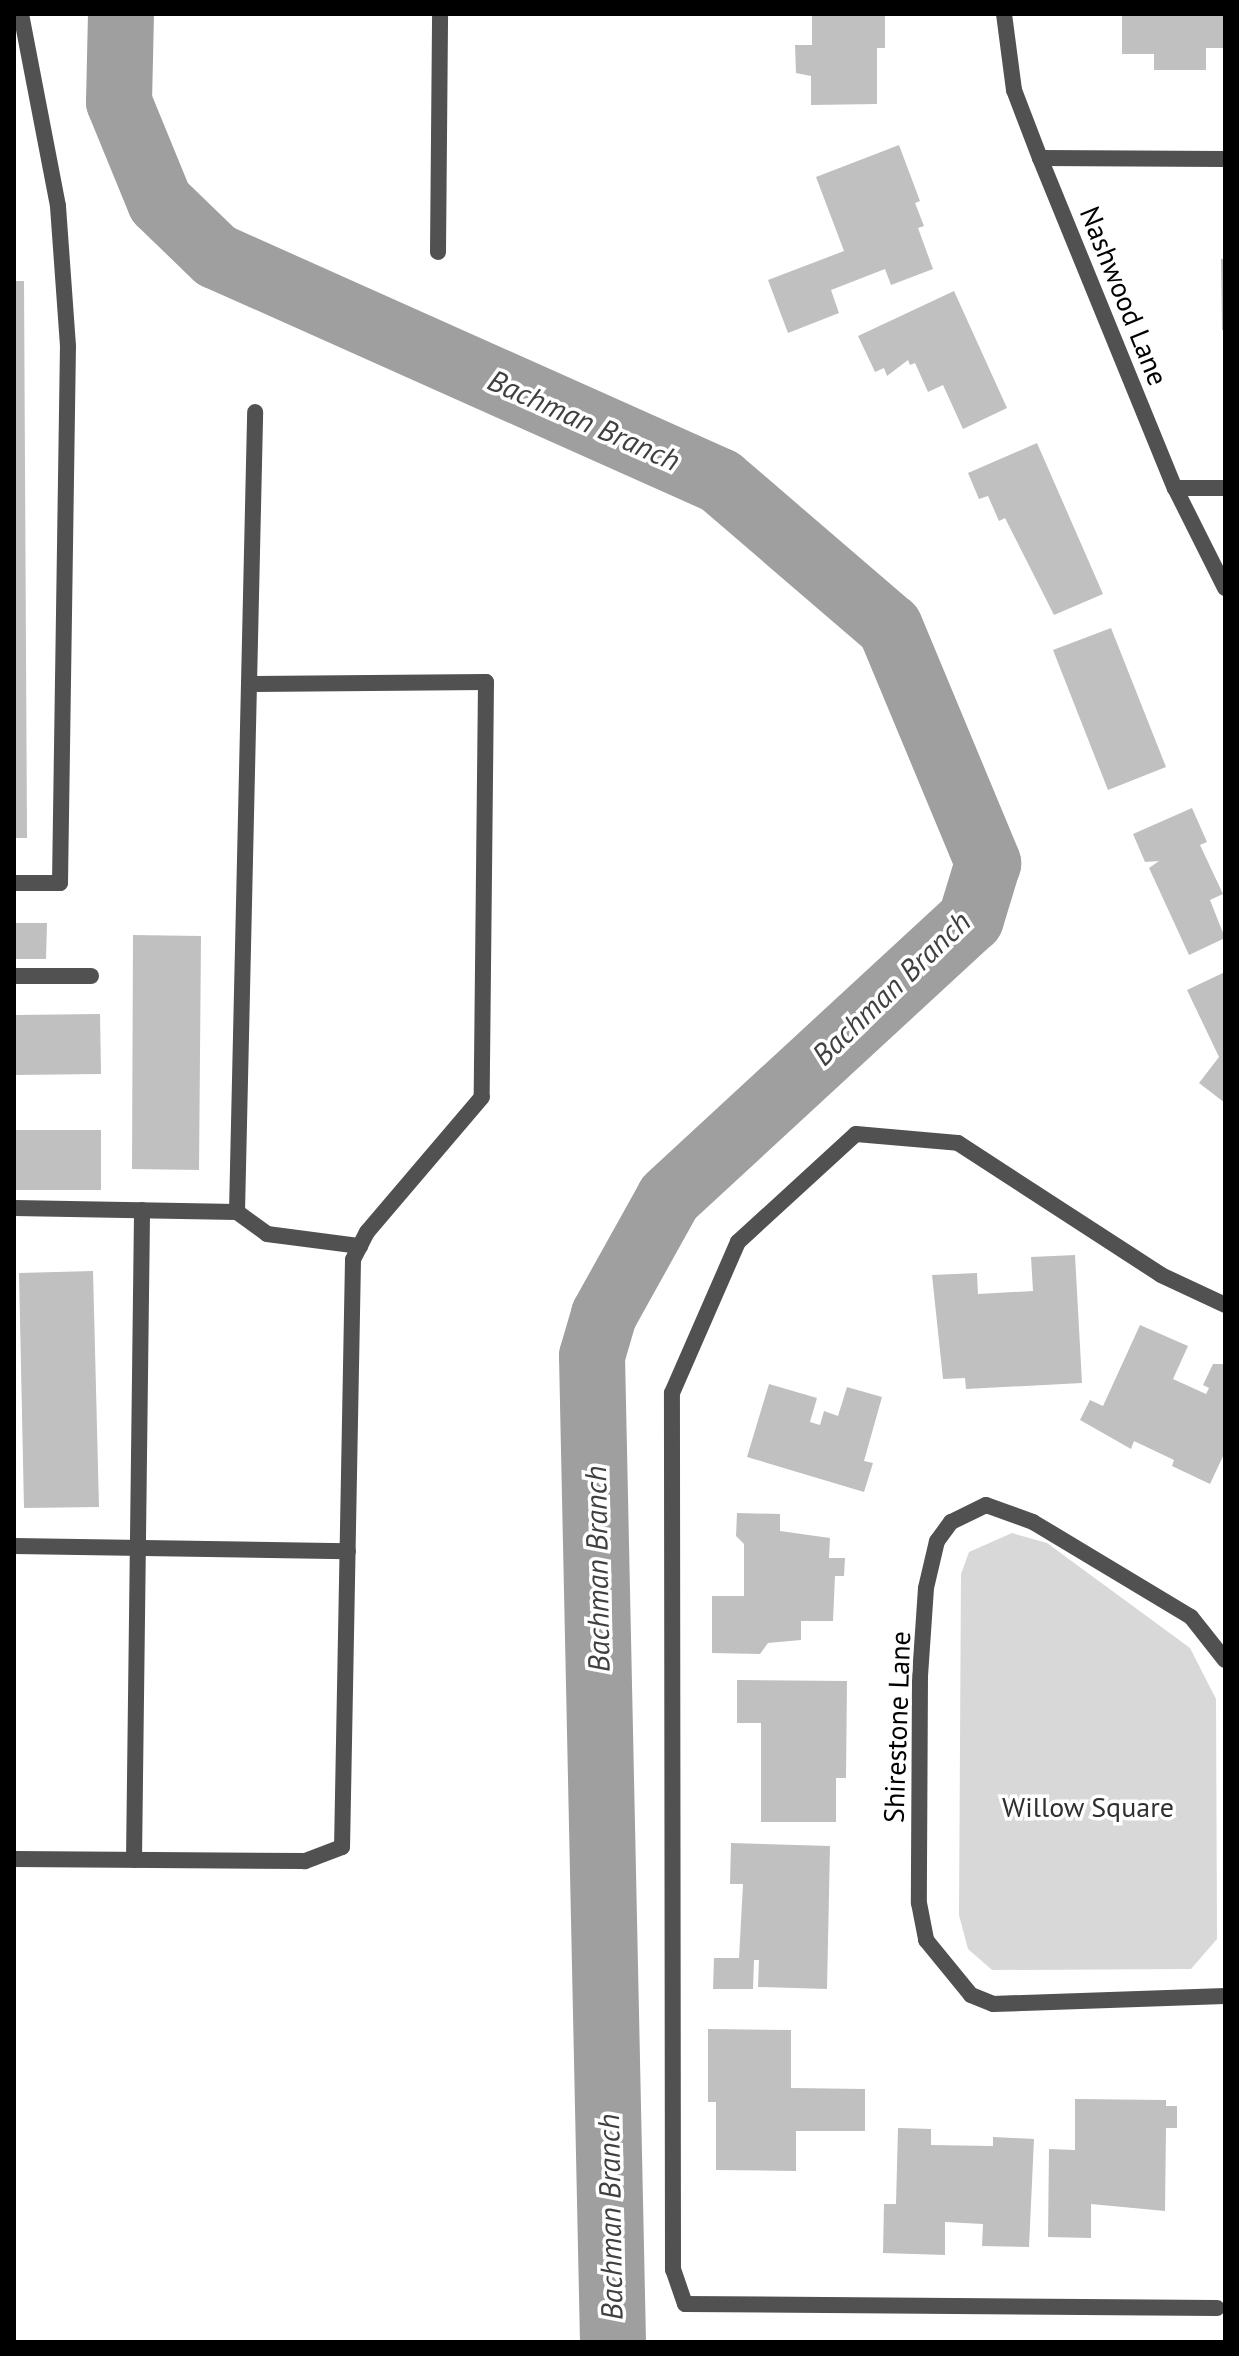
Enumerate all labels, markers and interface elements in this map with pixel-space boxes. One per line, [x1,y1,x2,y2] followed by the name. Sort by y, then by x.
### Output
[1073,202,1175,390] street label: Nashwood Lane
[483,362,685,478] water label: Bachman Branch
[804,903,978,1073] water label: Bachman Branch
[577,1466,617,1672] water label: Bachman Branch
[877,1631,917,1823] street label: Shirestone Lane
[1002,1790,1174,1824] park label: Willow Square
[590,2114,630,2320] water label: Bachman Branch

